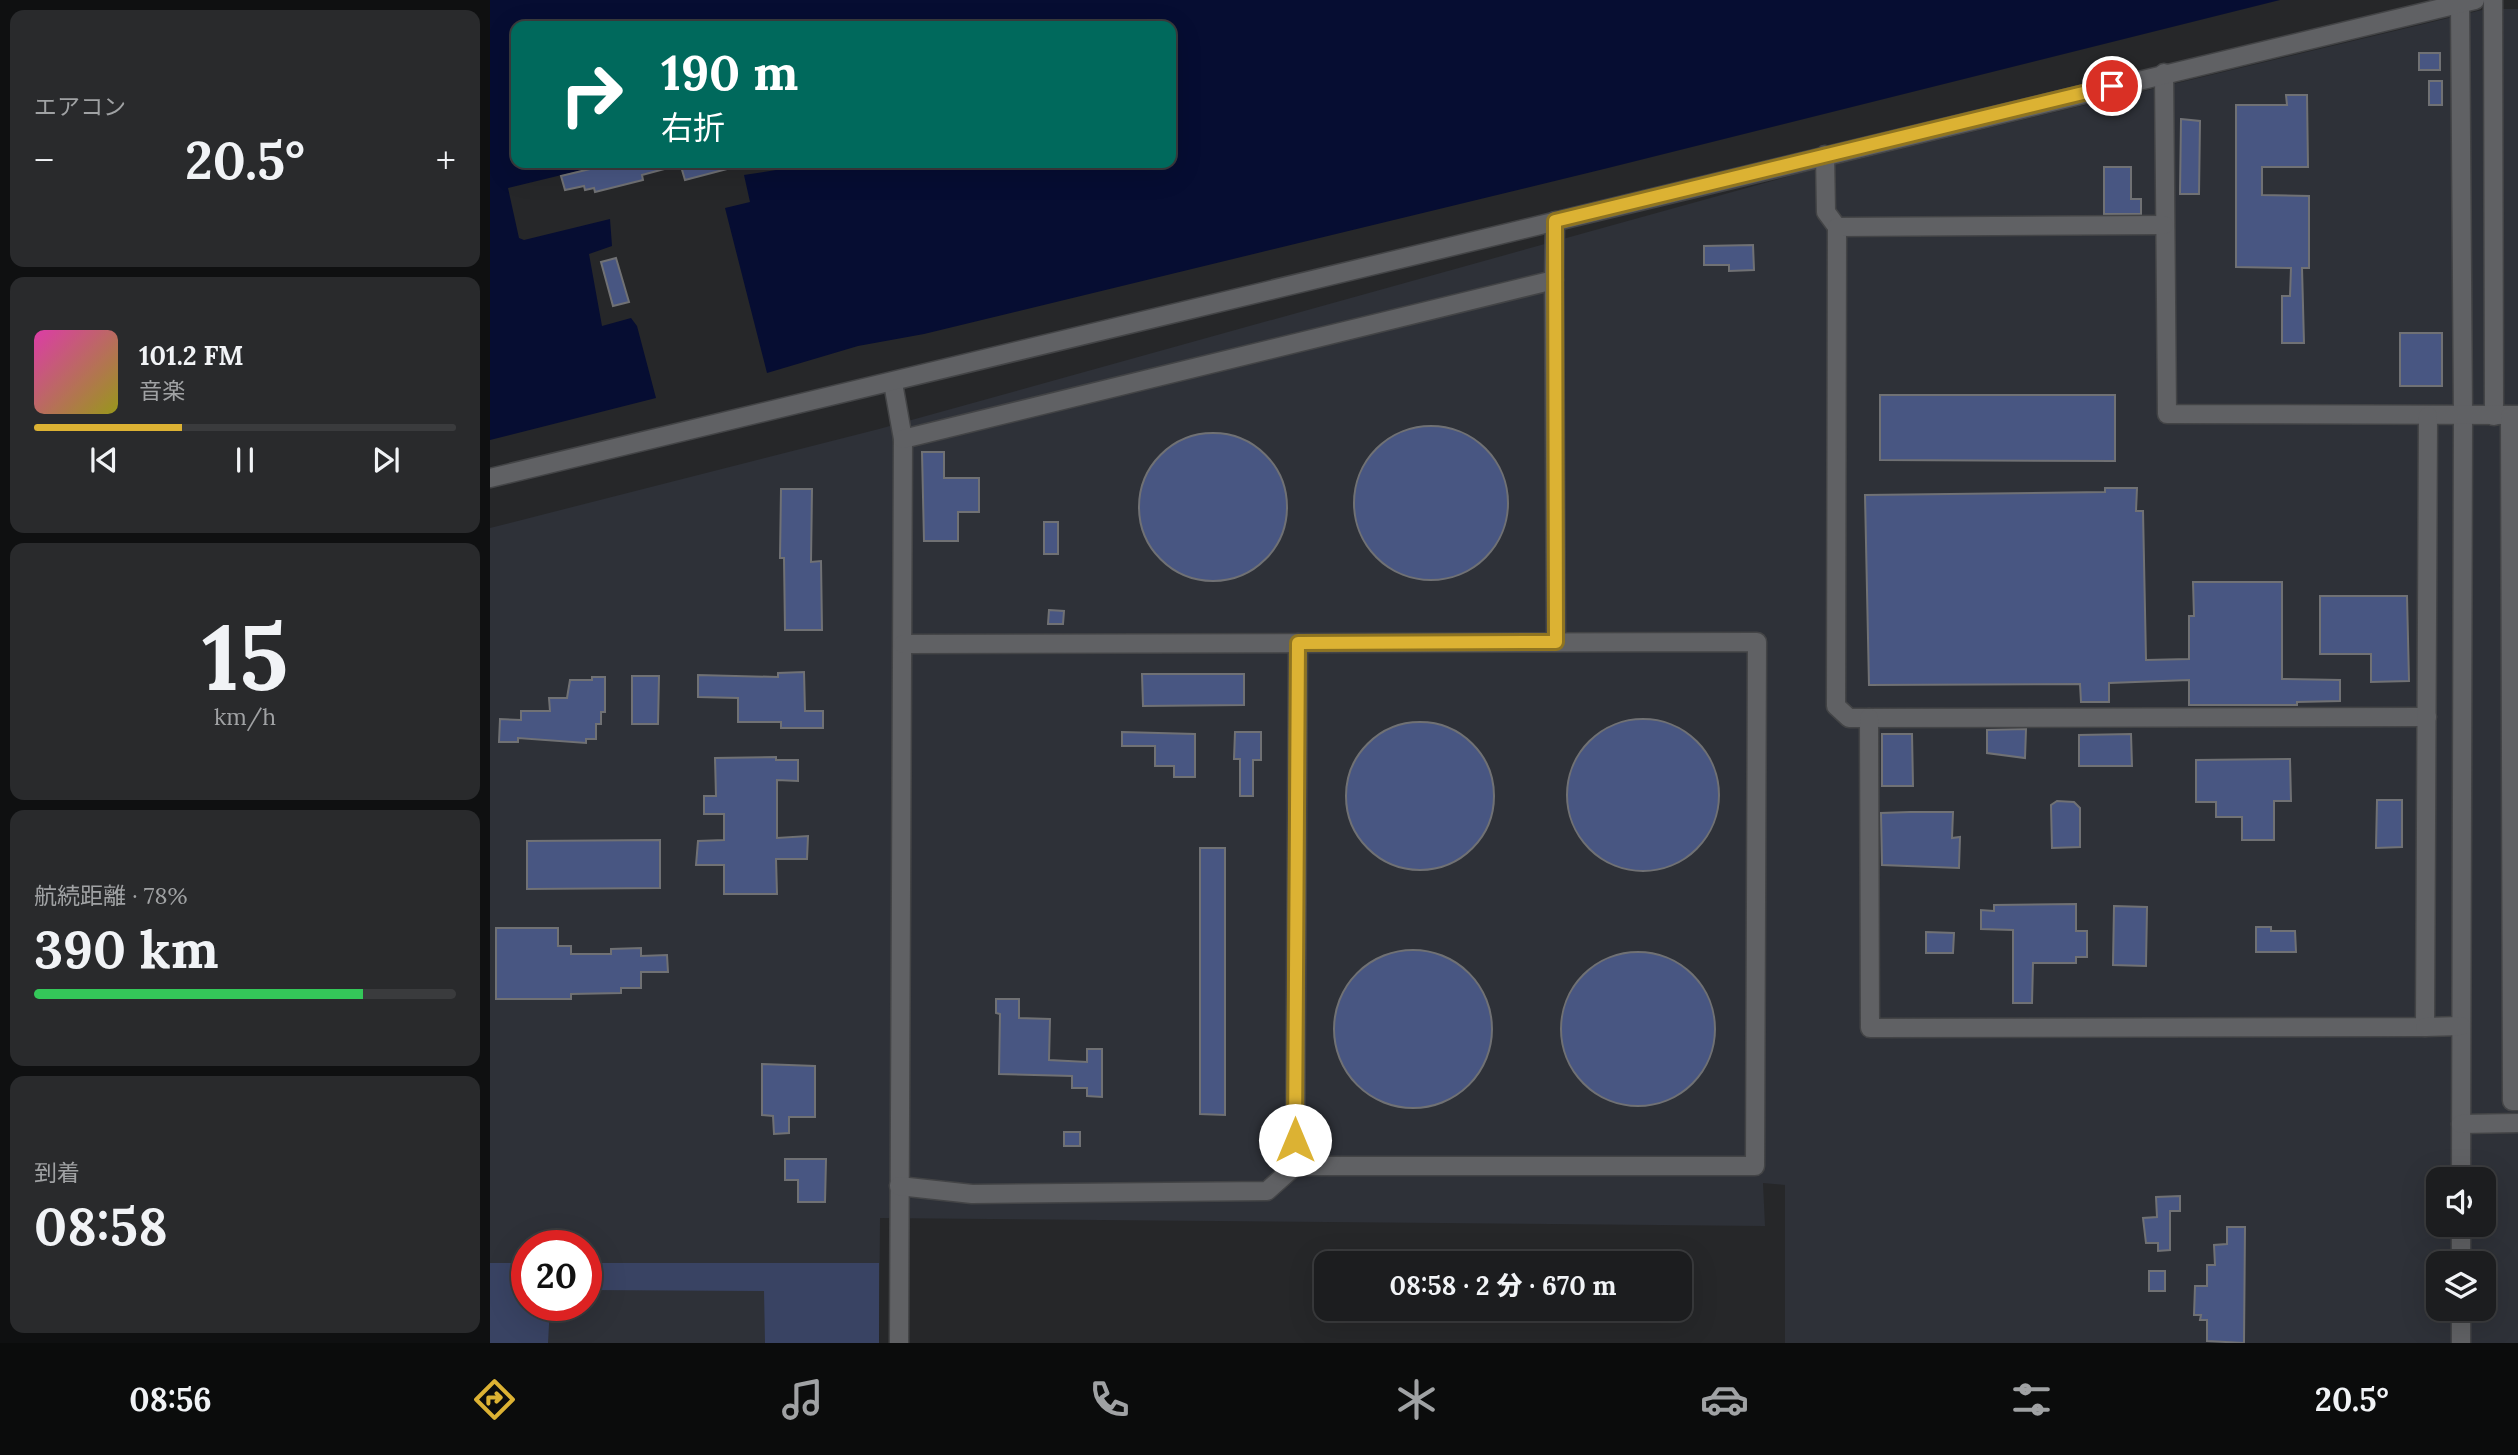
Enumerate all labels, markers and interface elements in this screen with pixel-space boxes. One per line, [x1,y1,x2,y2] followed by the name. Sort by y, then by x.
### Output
[661,41,798,103] text: 190 m
[546,49,637,140] icon: right
[2082,56,2142,116] pin
[2093,67,2131,105] icon: arrive
[34,92,126,121] text: エアコン
[661,107,725,148] text: 右折
[185,127,305,193] text: 20.5°
[34,136,54,184] text: −
[436,136,456,184] text: +
[139,339,244,372] text: 101.2 FM
[139,376,185,405] text: 音楽
[85,441,123,479] icon: previous
[226,441,264,479] icon: pause
[367,441,405,479] icon: next
[202,598,288,715] text: 15
[214,702,276,731] text: km/h
[34,881,187,910] text: 航続距離 · 78%
[34,916,219,982] text: 390 km
[1258,1103,1332,1177] position arrow
[34,1158,80,1187] text: 到着
[2426,1167,2496,1321] map controls
[2426,1167,2496,1237] button: sound
[34,1193,168,1259] text: 08:58
[511,1230,602,1321] speed limit sign: 20
[2426,1251,2496,1321] button: layers
[1389,1269,1617,1302] text: 08:58 · 2 分 · 670 m
[470,1375,519,1424] icon: directions
[778,1375,827,1424] icon: music
[1085,1375,1134,1424] icon: phone
[1392,1375,1441,1424] icon: climate
[1700,1375,1749,1424] icon: car
[2007,1375,2056,1424] icon: filters
[129,1379,212,1420] text: 08:56
[2315,1379,2389,1420] text: 20.5°

